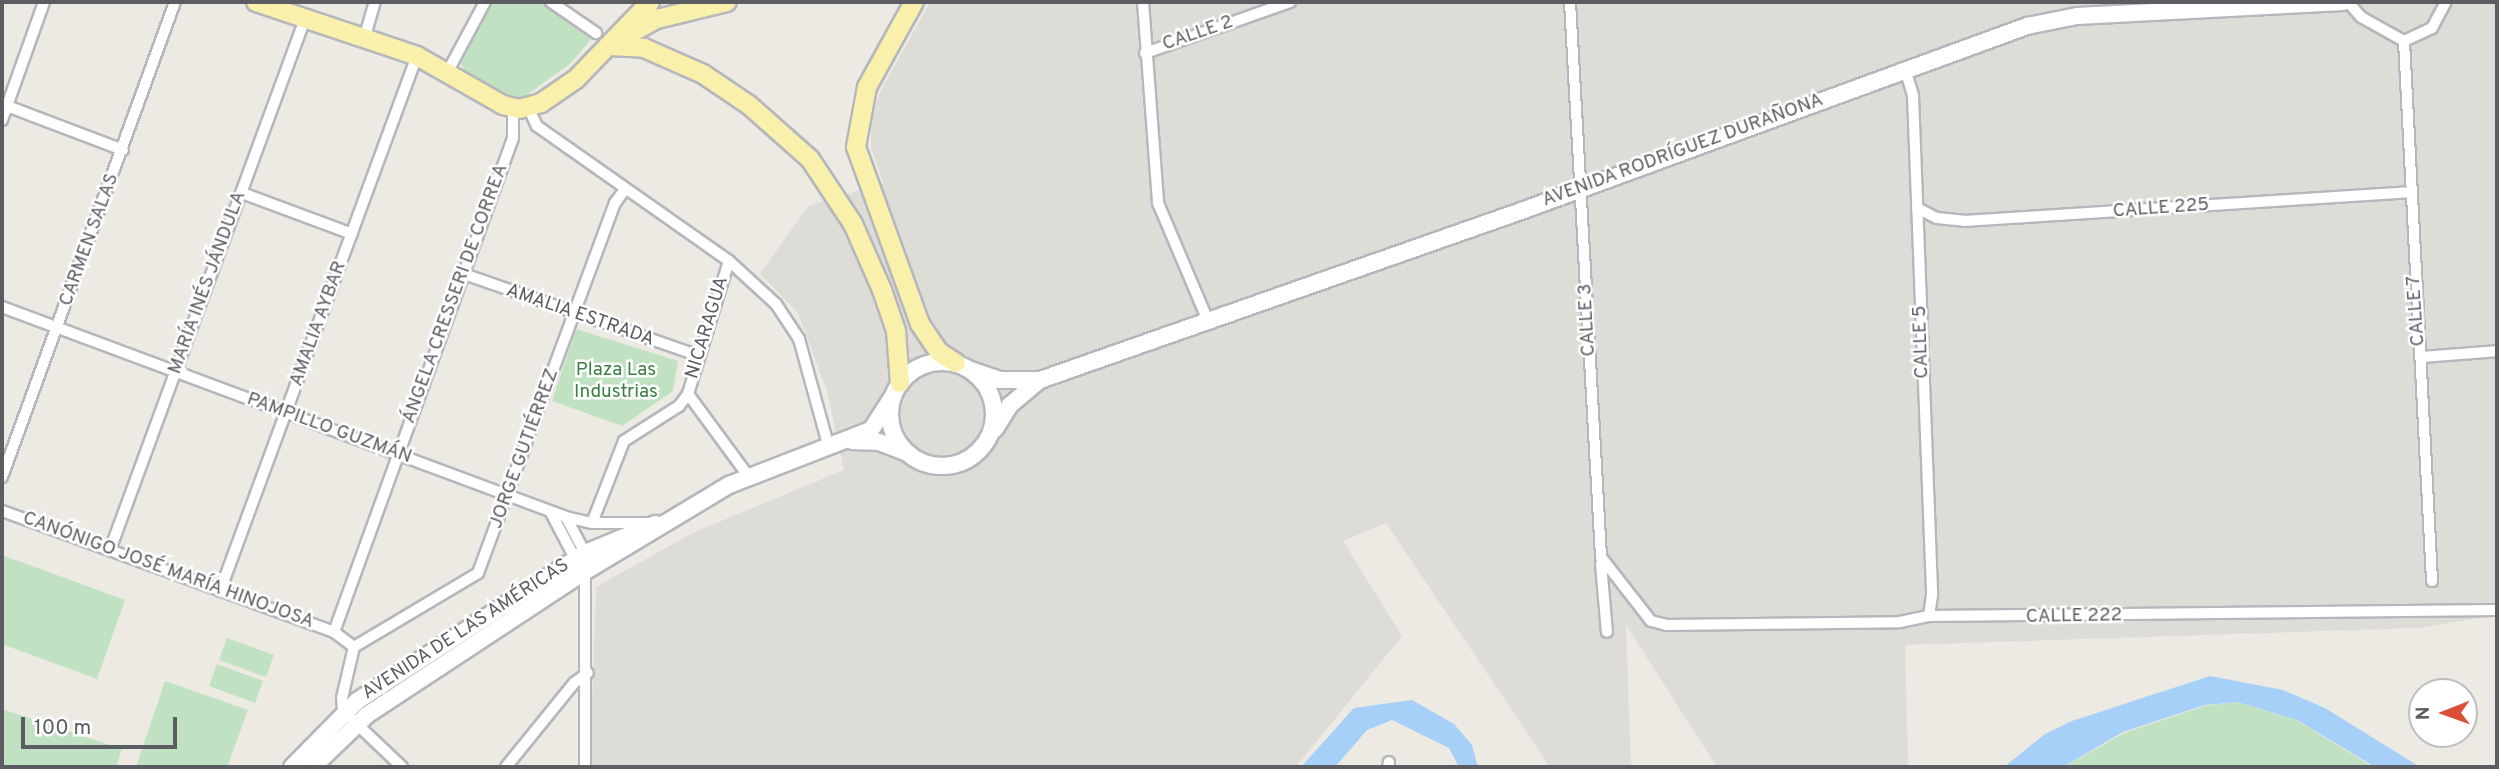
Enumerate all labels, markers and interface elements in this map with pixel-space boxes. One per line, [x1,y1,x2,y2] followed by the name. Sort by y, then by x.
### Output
[1160,11,1236,57] street label: CALLE 2
[1539,89,1827,213] street label: AVENIDA RODRÍGUEZ DURAÑONA
[398,161,514,427] street label: ÁNGELA CRESSERI DE CORREA
[55,170,125,310] street label: CARMEN SALAS
[164,188,252,378] street label: MARÍA INÉS JÁNDULA
[2112,194,2210,224] street label: CALLE 225
[286,258,352,390] street label: AMALIA AYBAR
[682,274,734,382] street label: NICARAGUA
[2403,275,2431,347] street label: CALLE 7
[503,280,657,352] street label: AMALIA ESTRADA
[1575,283,1601,357] street label: CALLE 3
[1909,305,1935,379] street label: CALLE 5
[574,360,658,404] park label: Plaza Las Industrias
[486,366,564,532] street label: JORGE GUTIÉRREZ
[243,389,415,469] street label: PAMPILLO GUZMÁN
[19,507,317,635] street label: CANÓNIGO JOSÉ MARÍA HINOJOSA
[358,554,574,706] street label: AVENIDA DE LAS AMÉRICAS
[2026,605,2122,629] street label: CALLE 222
[2408,678,2478,748] north arrow
[24,702,180,746] scale bar
[2412,706,2436,720] text: N
[34,715,91,742] text: 100 m

